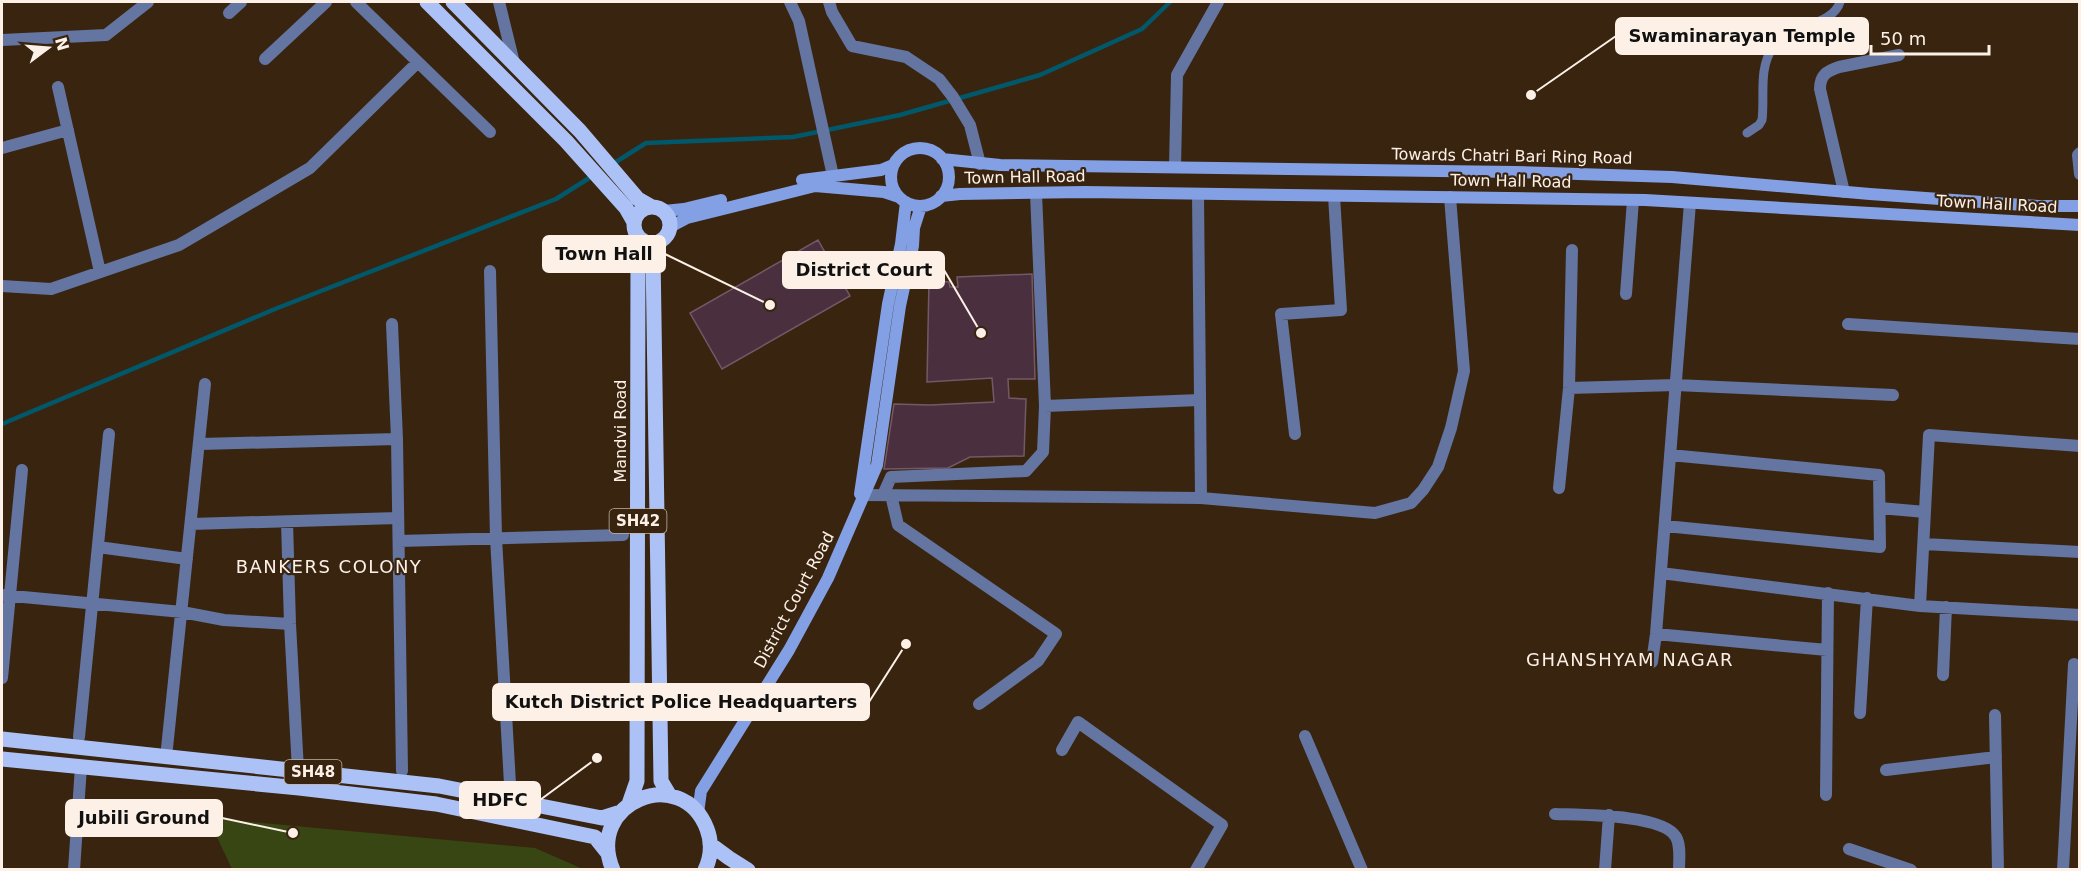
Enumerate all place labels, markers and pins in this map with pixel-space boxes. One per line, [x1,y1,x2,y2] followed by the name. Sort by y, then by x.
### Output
[1616,18,1868,54] callout: Swaminarayan Temple
[543,236,665,272] callout: Town Hall
[783,252,944,288] callout: District Court
[493,684,869,720] callout: Kutch District Police Headquarters
[460,782,540,818] callout: HDFC
[66,800,222,836] callout: Jubili Ground

